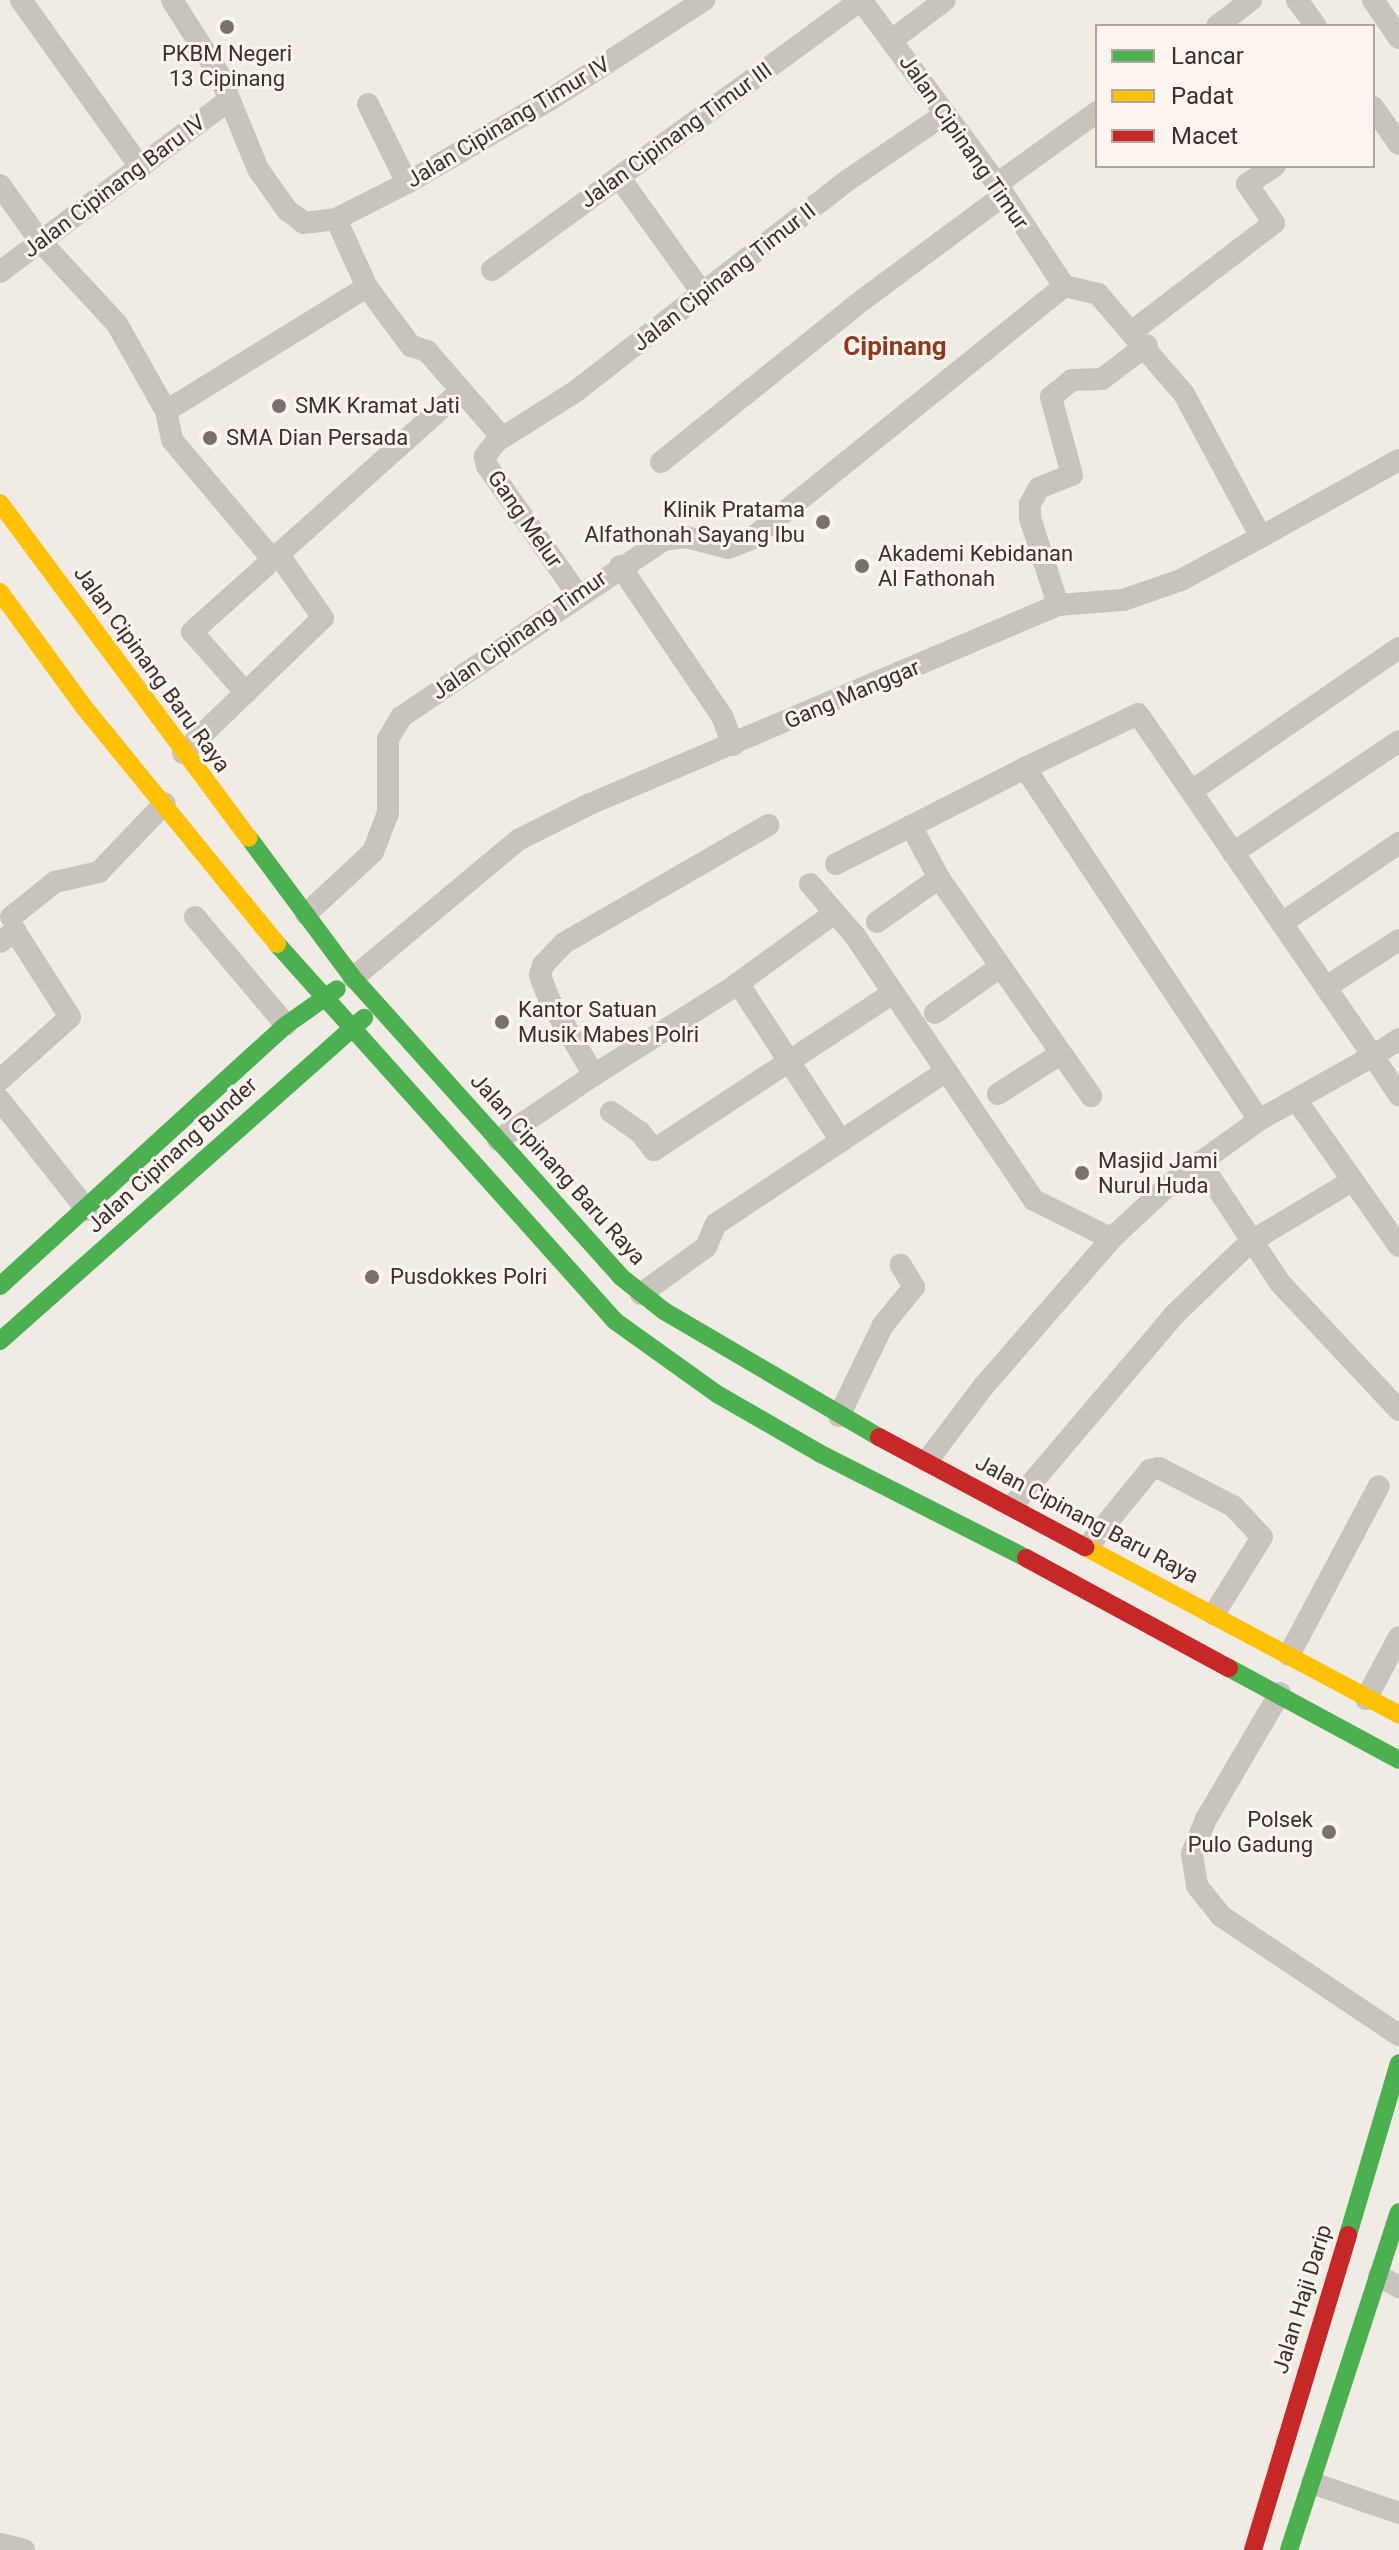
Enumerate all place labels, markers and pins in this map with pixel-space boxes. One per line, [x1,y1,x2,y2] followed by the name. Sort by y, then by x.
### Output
[218,18,236,36] marker: PKBM Negeri 13 Cipinang
[162,40,292,92] place label: PKBM Negeri 13 Cipinang
[295,393,460,419] place label: SMK Kramat Jati
[270,397,288,415] marker: SMK Kramat Jati
[226,425,408,451] place label: SMA Dian Persada
[201,429,219,447] marker: SMA Dian Persada
[585,496,805,548] place label: Klinik Pratama Alfathonah Sayang Ibu
[812,511,834,533] marker: Klinik Pratama Alfathonah Sayang Ibu
[878,540,1073,592] place label: Akademi Kebidanan Al Fathonah
[853,557,871,575] marker: Akademi Kebidanan Al Fathonah
[518,996,699,1048] place label: Kantor Satuan Musik Mabes Polri
[493,1013,511,1031] marker: Kantor Satuan Musik Mabes Polri
[1098,1147,1218,1198] place label: Masjid Jami Nurul Huda
[1073,1164,1091,1182] marker: Masjid Jami Nurul Huda
[390,1264,547,1290] place label: Pusdokkes Polri
[361,1266,383,1288] marker: Pusdokkes Polri
[1188,1806,1313,1858] place label: Polsek Pulo Gadung
[1320,1823,1338,1841] marker: Polsek Pulo Gadung

